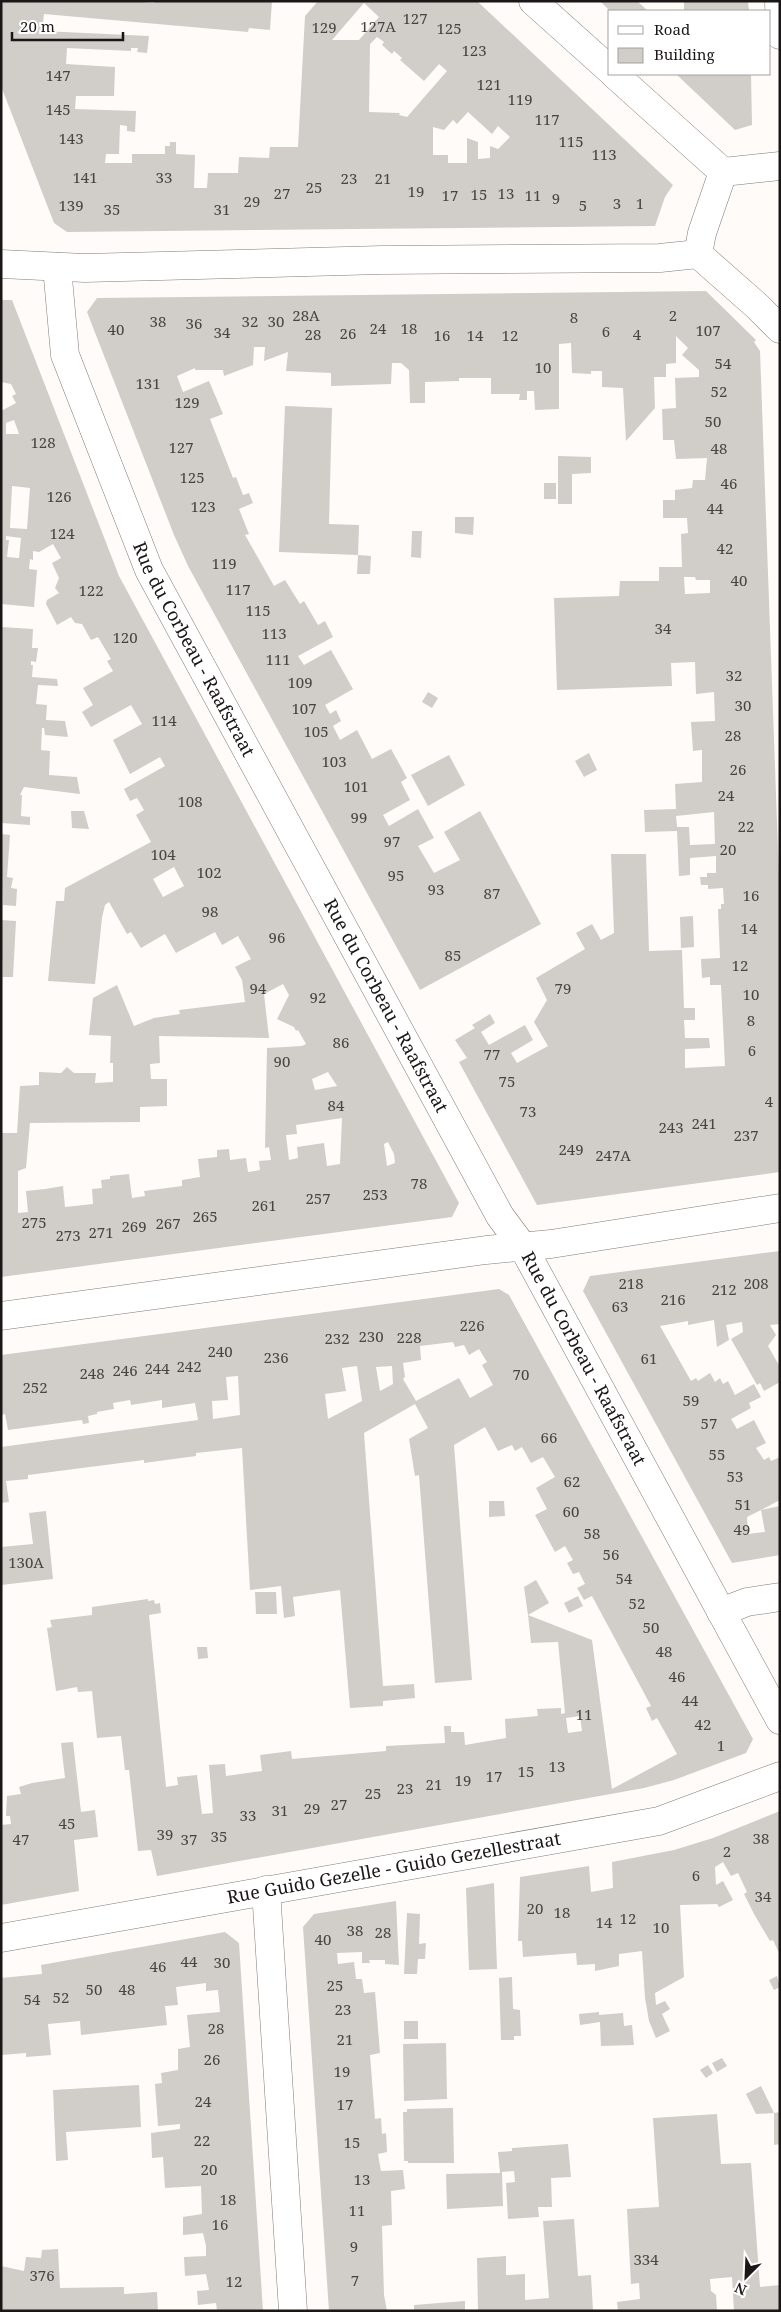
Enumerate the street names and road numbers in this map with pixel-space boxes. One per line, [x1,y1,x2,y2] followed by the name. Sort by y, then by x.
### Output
[128,538,261,760] street label: Rue du Corbeau - Raafstraat
[319,894,454,1116] street label: Rue du Corbeau - Raafstraat
[517,1247,652,1469] street label: Rue du Corbeau - Raafstraat
[225,1826,562,1909] street label: Rue Guido Gezelle - Guido Gezellestraat

